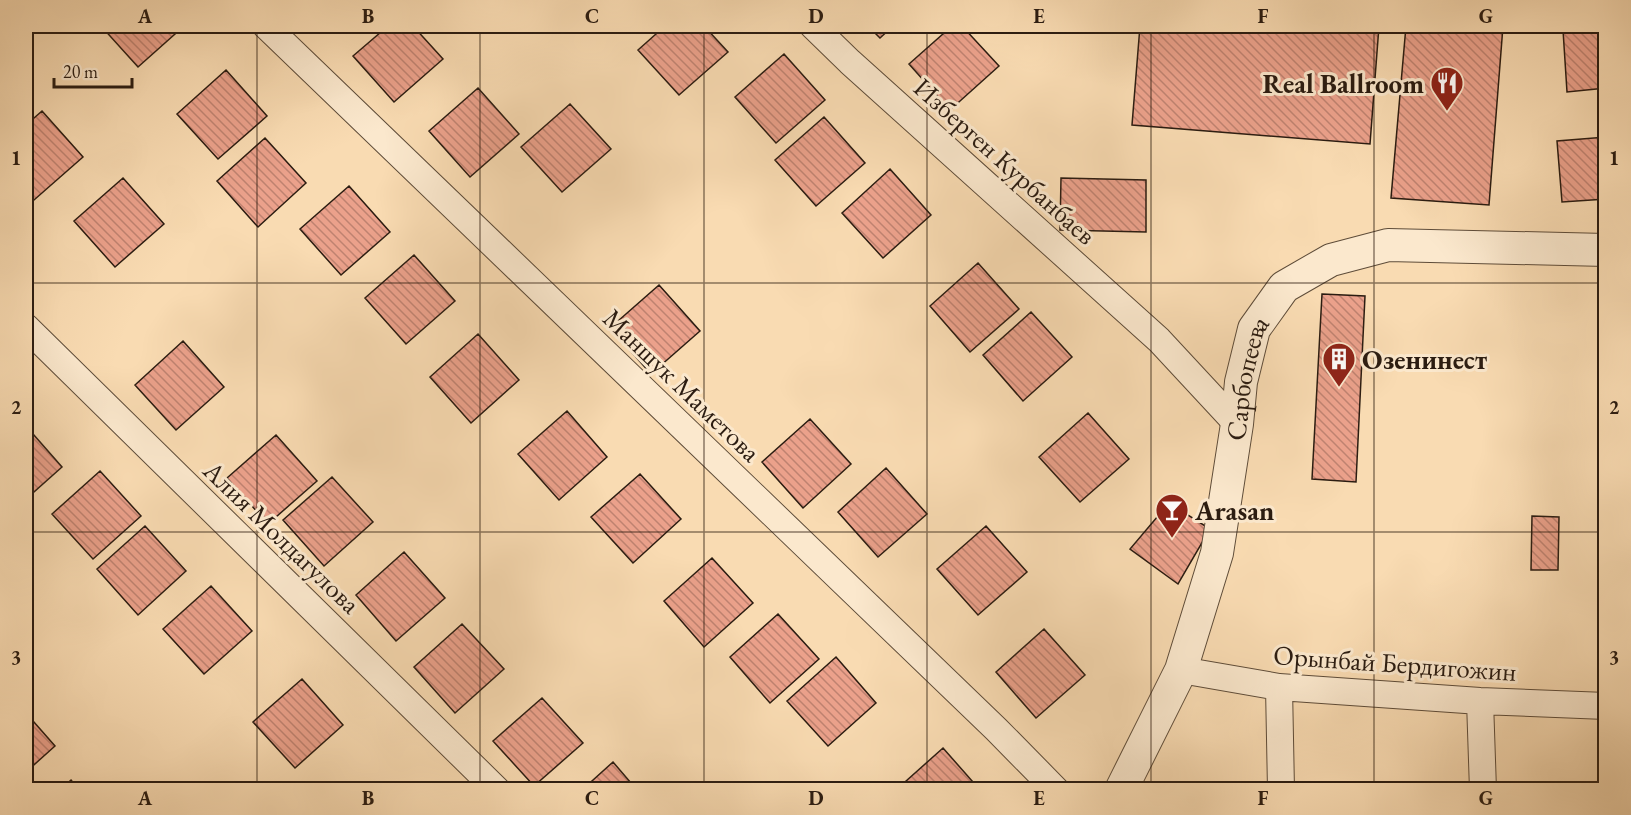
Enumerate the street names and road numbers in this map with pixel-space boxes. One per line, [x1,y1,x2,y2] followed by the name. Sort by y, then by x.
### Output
[907,70,1103,252] street label: Изберген Курбанбаев
[596,301,768,469] street label: Маншук Маметова
[1217,308,1276,443] street label: Сарбопеева
[195,452,368,621] street label: Алия Молдагулова
[1272,637,1518,689] street label: Орынбай Бердигожин

